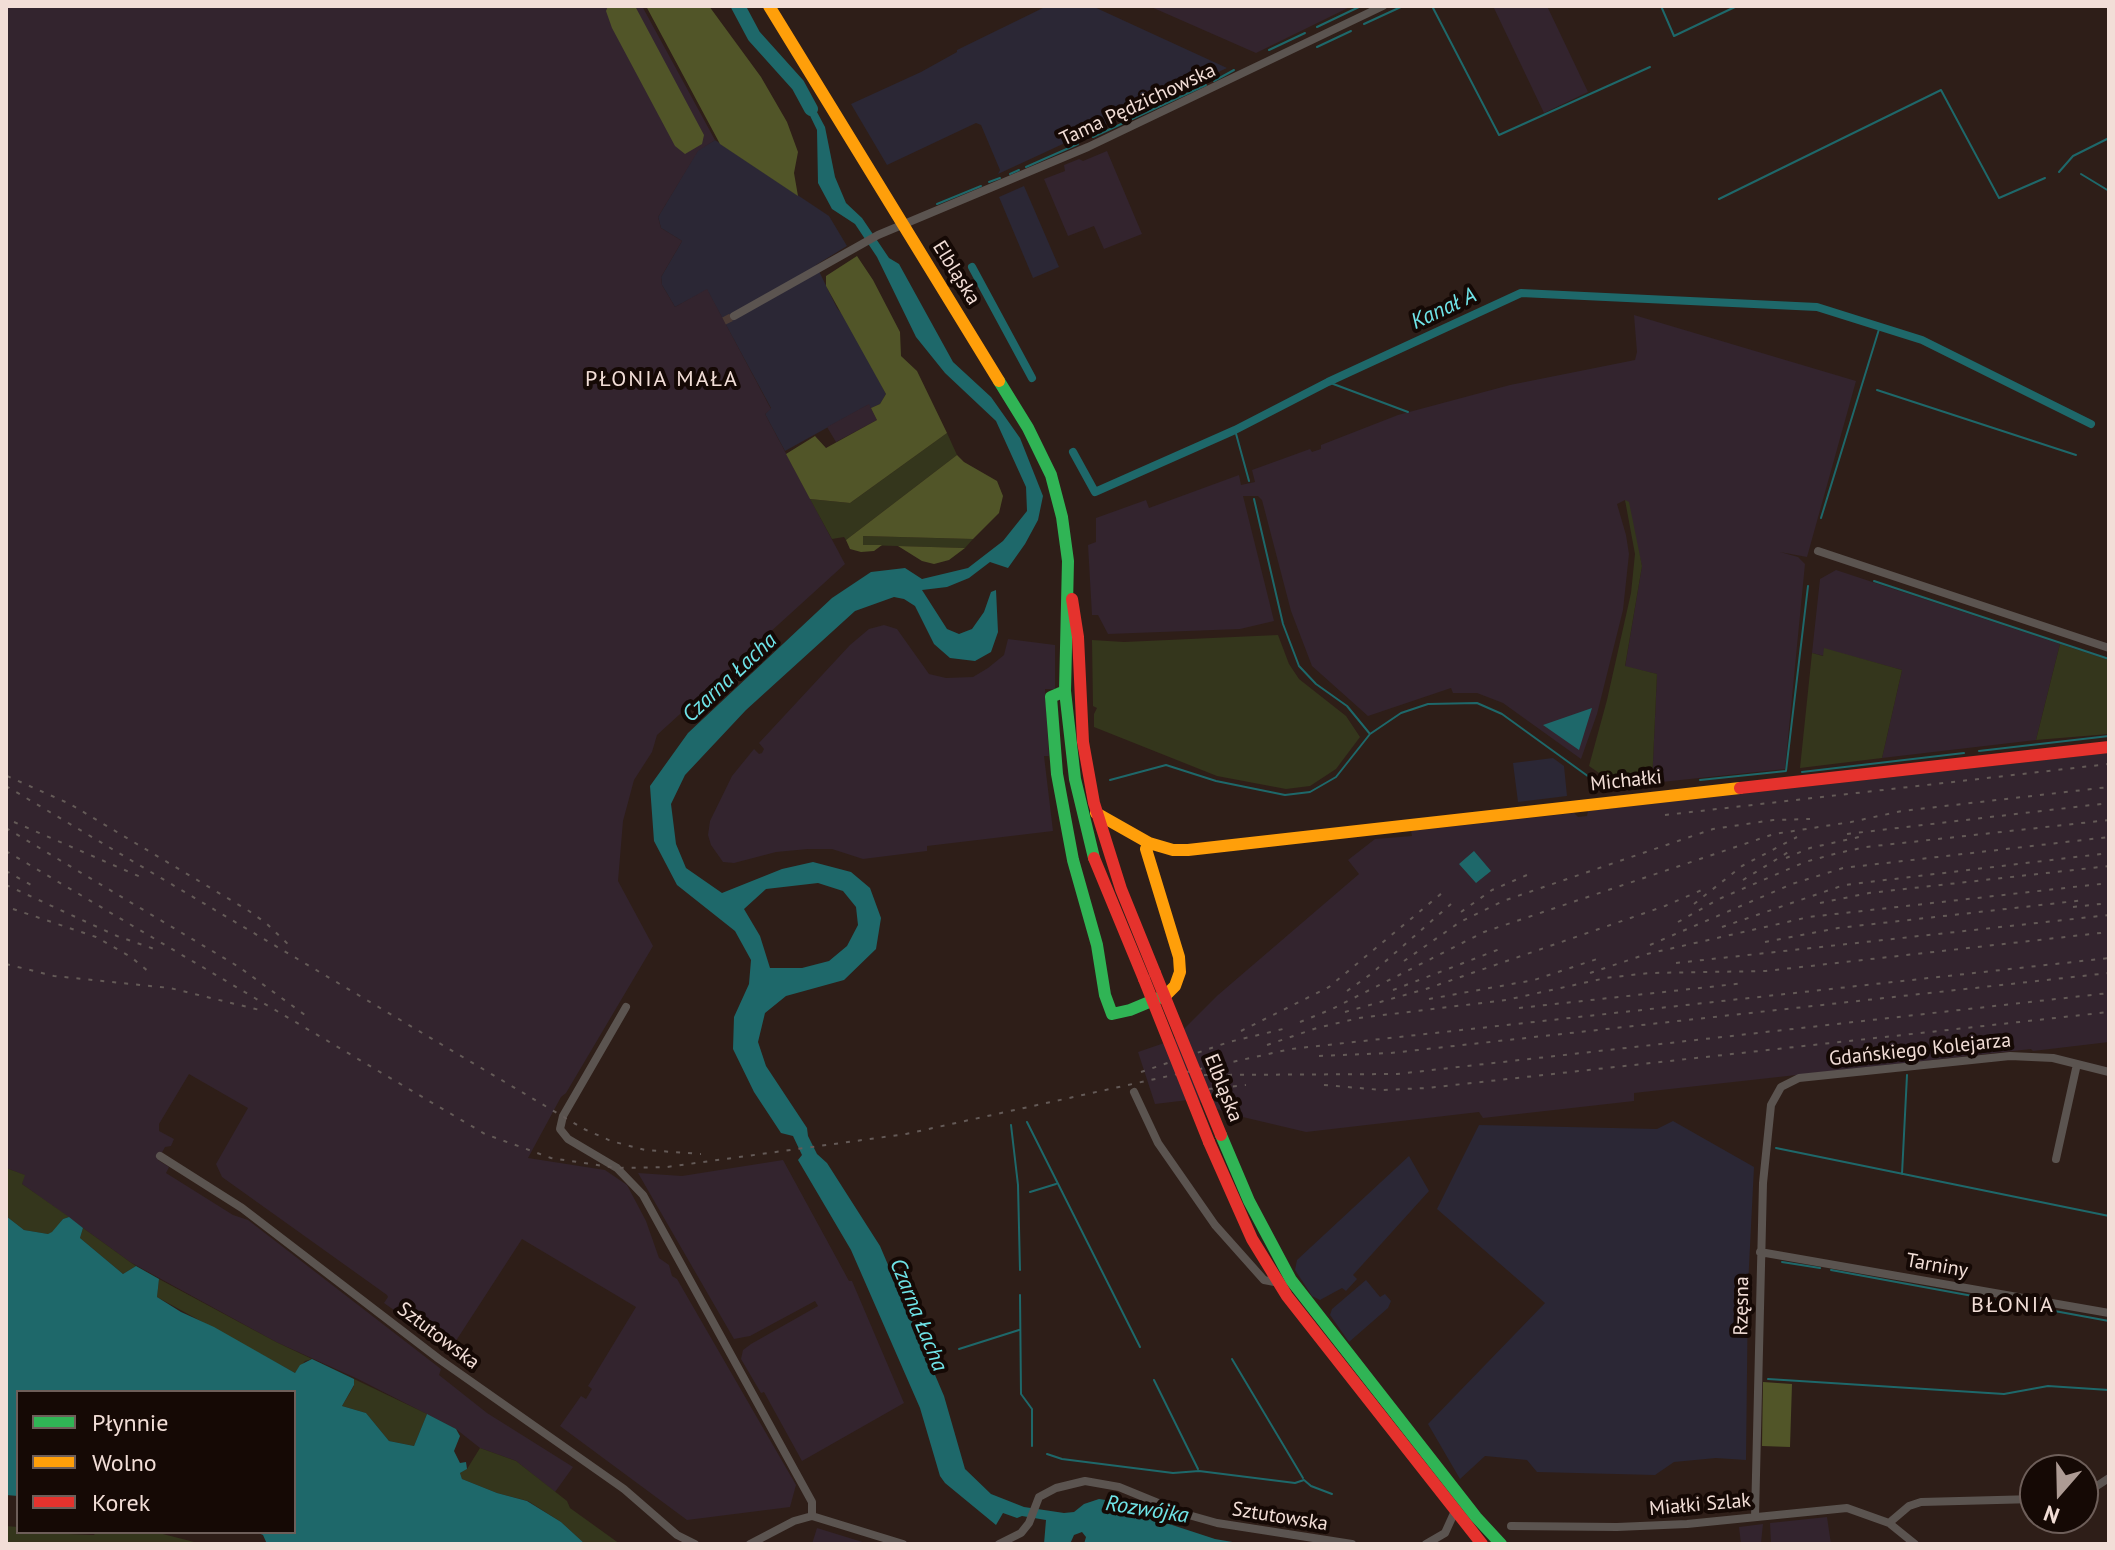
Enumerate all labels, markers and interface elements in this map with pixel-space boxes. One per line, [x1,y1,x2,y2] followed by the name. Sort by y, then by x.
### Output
[1056,58,1220,152] street label: Tama Pędzichowska
[927,237,985,309] street label: Elbląska
[1407,282,1481,336] water label: Kanał A
[585,367,739,393] district label: PŁONIA MAŁA
[677,628,783,728] water label: Czarna Łacha
[1589,765,1663,797] street label: Michałki
[1828,1029,2012,1071] street label: Gdańskiego Kolejarza
[1199,1051,1247,1125] street label: Elbląska
[1904,1249,1970,1283] street label: Tarniny
[883,1255,953,1375] water label: Czarna Łacha
[1729,1276,1755,1336] street label: Rzęsna
[1971,1293,2055,1319] district label: BŁONIA
[392,1297,484,1375] street label: Sztutowska
[16,1390,296,1534] legend
[92,1407,169,1438] text: Płynnie
[92,1447,157,1478] text: Wolno
[2019,1454,2099,1534] north arrow
[92,1487,150,1518] text: Korek
[1648,1489,1752,1521] street label: Miałki Szlak
[1104,1490,1190,1530] water label: Rozwójka
[1230,1498,1330,1536] street label: Sztutowska
[2040,1499,2063,1530] text: N

